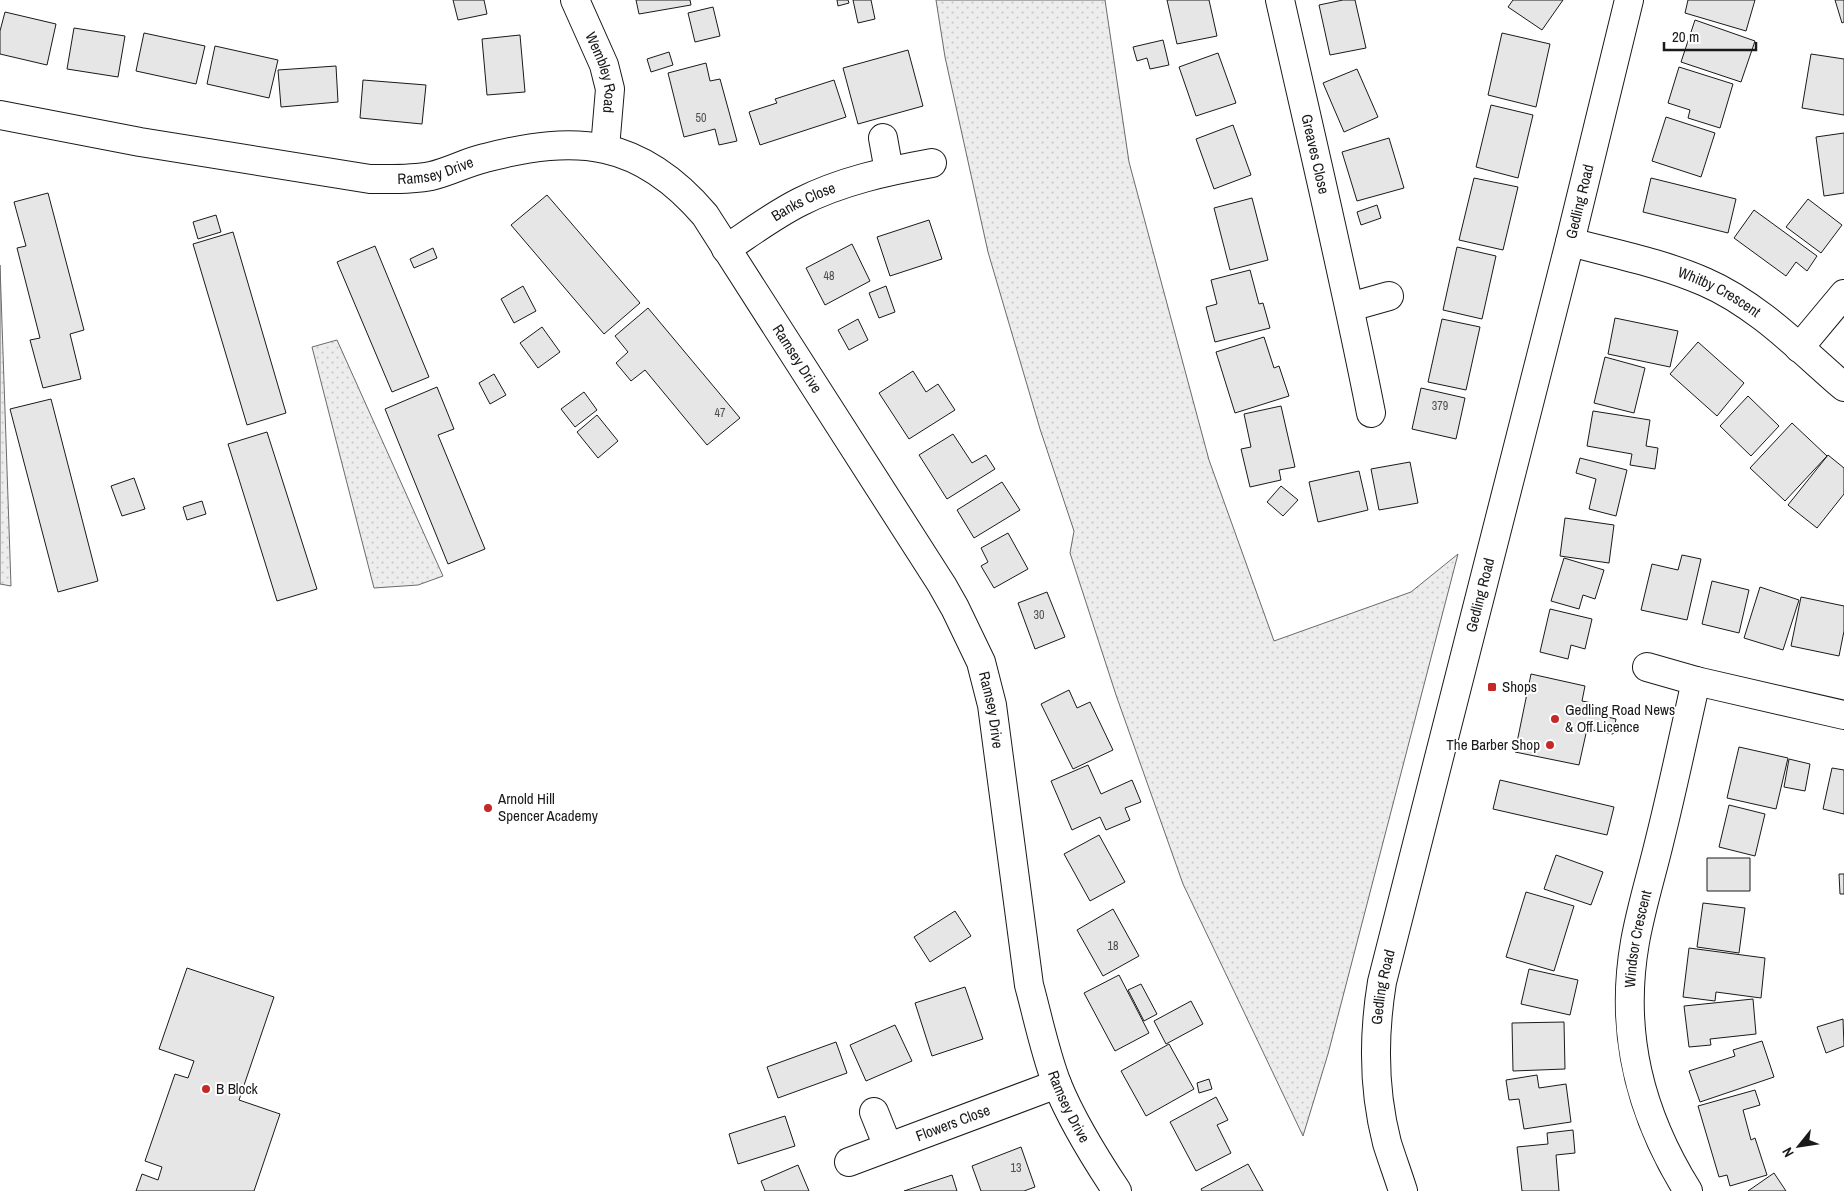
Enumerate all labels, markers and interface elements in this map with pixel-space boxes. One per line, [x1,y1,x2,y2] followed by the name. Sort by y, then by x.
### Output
[1664,20,1756,52] scale bar
[1672,26,1699,47] text: 20 m
[581,28,622,114] street label: Wembley Road
[696,110,706,126] house number: 50
[1296,112,1335,196] street label: Greaves Close
[397,151,476,189] street label: Ramsey Drive
[1560,162,1599,241] street label: Gedling Road
[767,177,838,226] street label: Banks Close
[1675,261,1766,322] street label: Whitby Crescent
[824,268,834,284] house number: 48
[768,320,828,397] street label: Ramsey Drive
[1432,398,1448,414] house number: 379
[715,405,726,421] house number: 47
[1460,556,1499,634] street label: Gedling Road
[1034,607,1044,623] house number: 30
[974,669,1009,750] street label: Ramsey Drive
[1502,676,1537,697] place label: Shops
[1486,681,1498,693] marker: Shops
[1565,699,1675,737] place label: Gedling Road News & Off Licence
[1549,713,1561,725] marker: Gedling Road News & Off Licence
[1446,734,1540,755] place label: The Barber Shop
[1544,739,1556,751] marker: The Barber Shop
[497,788,599,826] place label: Arnold Hill Spencer Academy
[482,802,494,814] marker: Arnold Hill Spencer Academy
[1619,887,1657,988] street label: Windsor Crescent
[1108,938,1118,954] house number: 18
[1366,947,1400,1025] street label: Gedling Road
[1043,1068,1095,1147] street label: Ramsey Drive
[216,1078,259,1099] place label: B Block
[200,1083,212,1095] marker: B Block
[913,1099,993,1146] street label: Flowers Close
[1774,1121,1824,1171] north arrow
[1778,1144,1798,1161] text: N
[1011,1160,1021,1176] house number: 13

